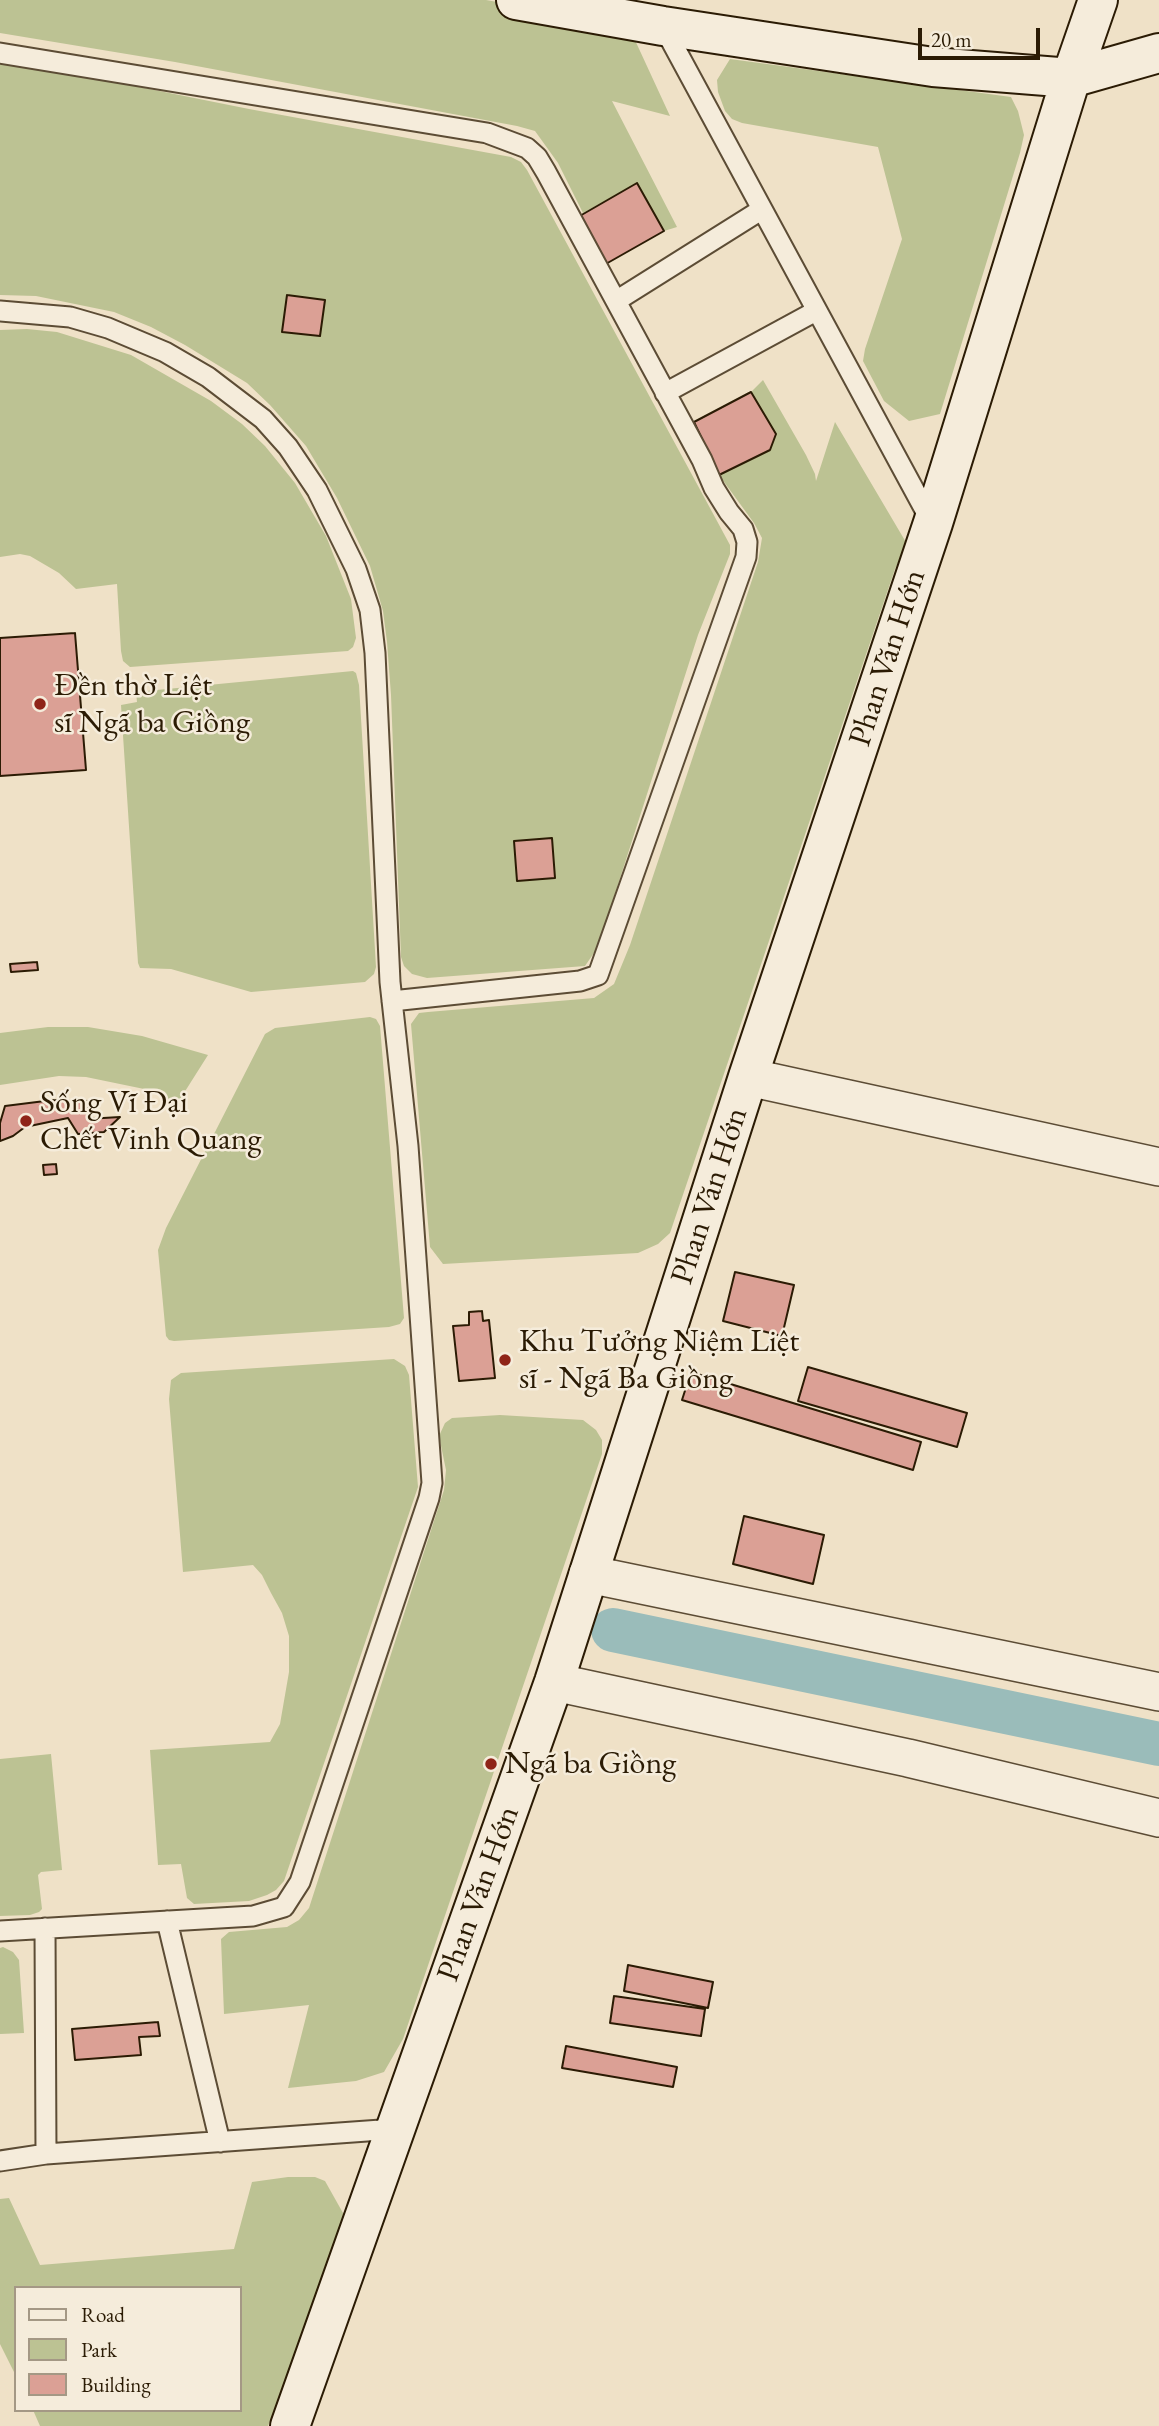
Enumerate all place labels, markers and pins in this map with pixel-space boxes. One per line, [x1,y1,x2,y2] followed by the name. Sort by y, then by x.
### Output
[54,667,250,742] place label: Đền thờ Liệt sĩ Ngã ba Giồng
[32,696,48,712] marker: Đền thờ Liệt sĩ Ngã ba Giồng
[40,1084,261,1159] place label: Sống Vĩ Đại Chết Vinh Quang
[18,1113,34,1129] marker: Sống Vĩ Đại Chết Vinh Quang
[519,1323,799,1398] place label: Khu Tưởng Niệm Liệt sĩ - Ngã Ba Giồng
[497,1352,513,1368] marker: Khu Tưởng Niệm Liệt sĩ - Ngã Ba Giồng
[505,1745,676,1783] place label: Ngã ba Giồng
[483,1756,499,1772] marker: Ngã ba Giồng

